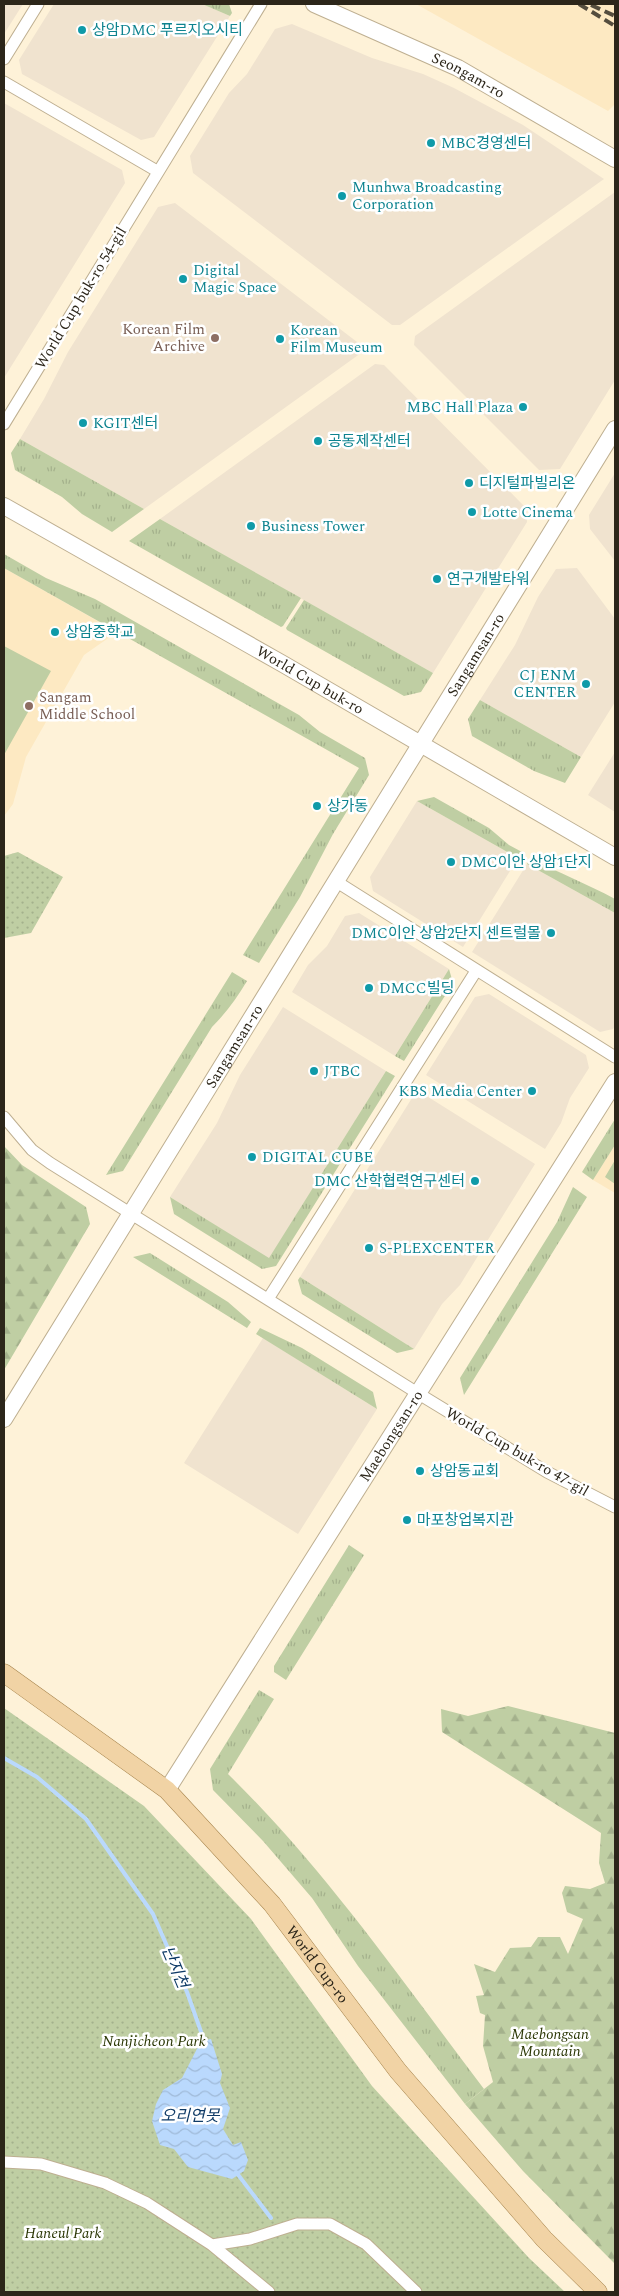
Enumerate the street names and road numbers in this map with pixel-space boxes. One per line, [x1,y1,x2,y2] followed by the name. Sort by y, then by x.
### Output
[428,46,509,104] street label: Seongam-ro
[29,222,133,374] street label: World Cup buk-ro 54-gil
[441,608,510,701] street label: Sangamsan-ro
[252,640,368,720] street label: World Cup buk-ro
[199,1000,269,1093] street label: Sangamsan-ro
[353,1386,429,1486] street label: Maebongsan-ro
[441,1401,593,1503] street label: World Cup buk-ro 47-gil
[280,1920,355,2008] street label: World Cup-ro

